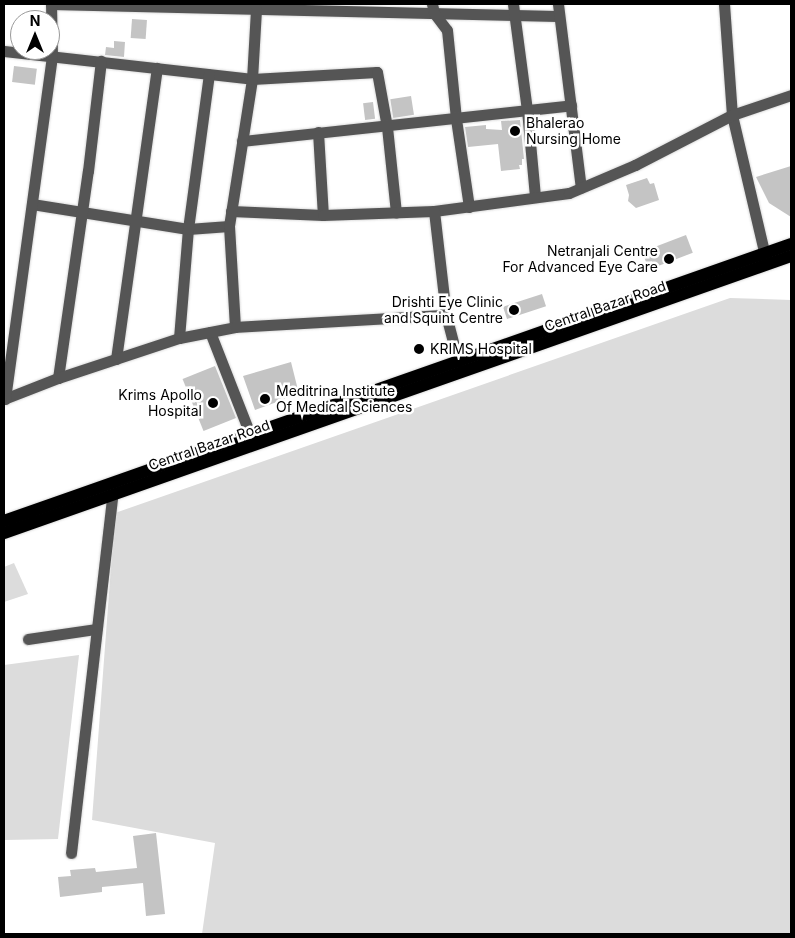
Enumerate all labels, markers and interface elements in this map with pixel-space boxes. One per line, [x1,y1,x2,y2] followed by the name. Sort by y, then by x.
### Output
[10,10,60,60] north arrow
[30,12,40,29] text: N
[526,115,621,148] place label: Bhalerao Nursing Home
[508,124,522,138] marker: Bhalerao Nursing Home
[502,243,658,276] place label: Netranjali Centre For Advanced Eye Care
[662,252,676,266] marker: Netranjali Centre For Advanced Eye Care
[542,277,668,335] street label: Central Bazar Road
[384,294,503,326] place label: Drishti Eye Clinic and Squint Centre
[507,303,521,317] marker: Drishti Eye Clinic and Squint Centre
[430,341,532,357] place label: KRIMS Hospital
[412,342,426,356] marker: KRIMS Hospital
[276,383,412,416] place label: Meditrina Institute Of Medical Sciences
[118,387,202,420] place label: Krims Apollo Hospital
[258,392,272,406] marker: Meditrina Institute Of Medical Sciences
[206,396,220,410] marker: Krims Apollo Hospital
[146,416,272,474] street label: Central Bazar Road

